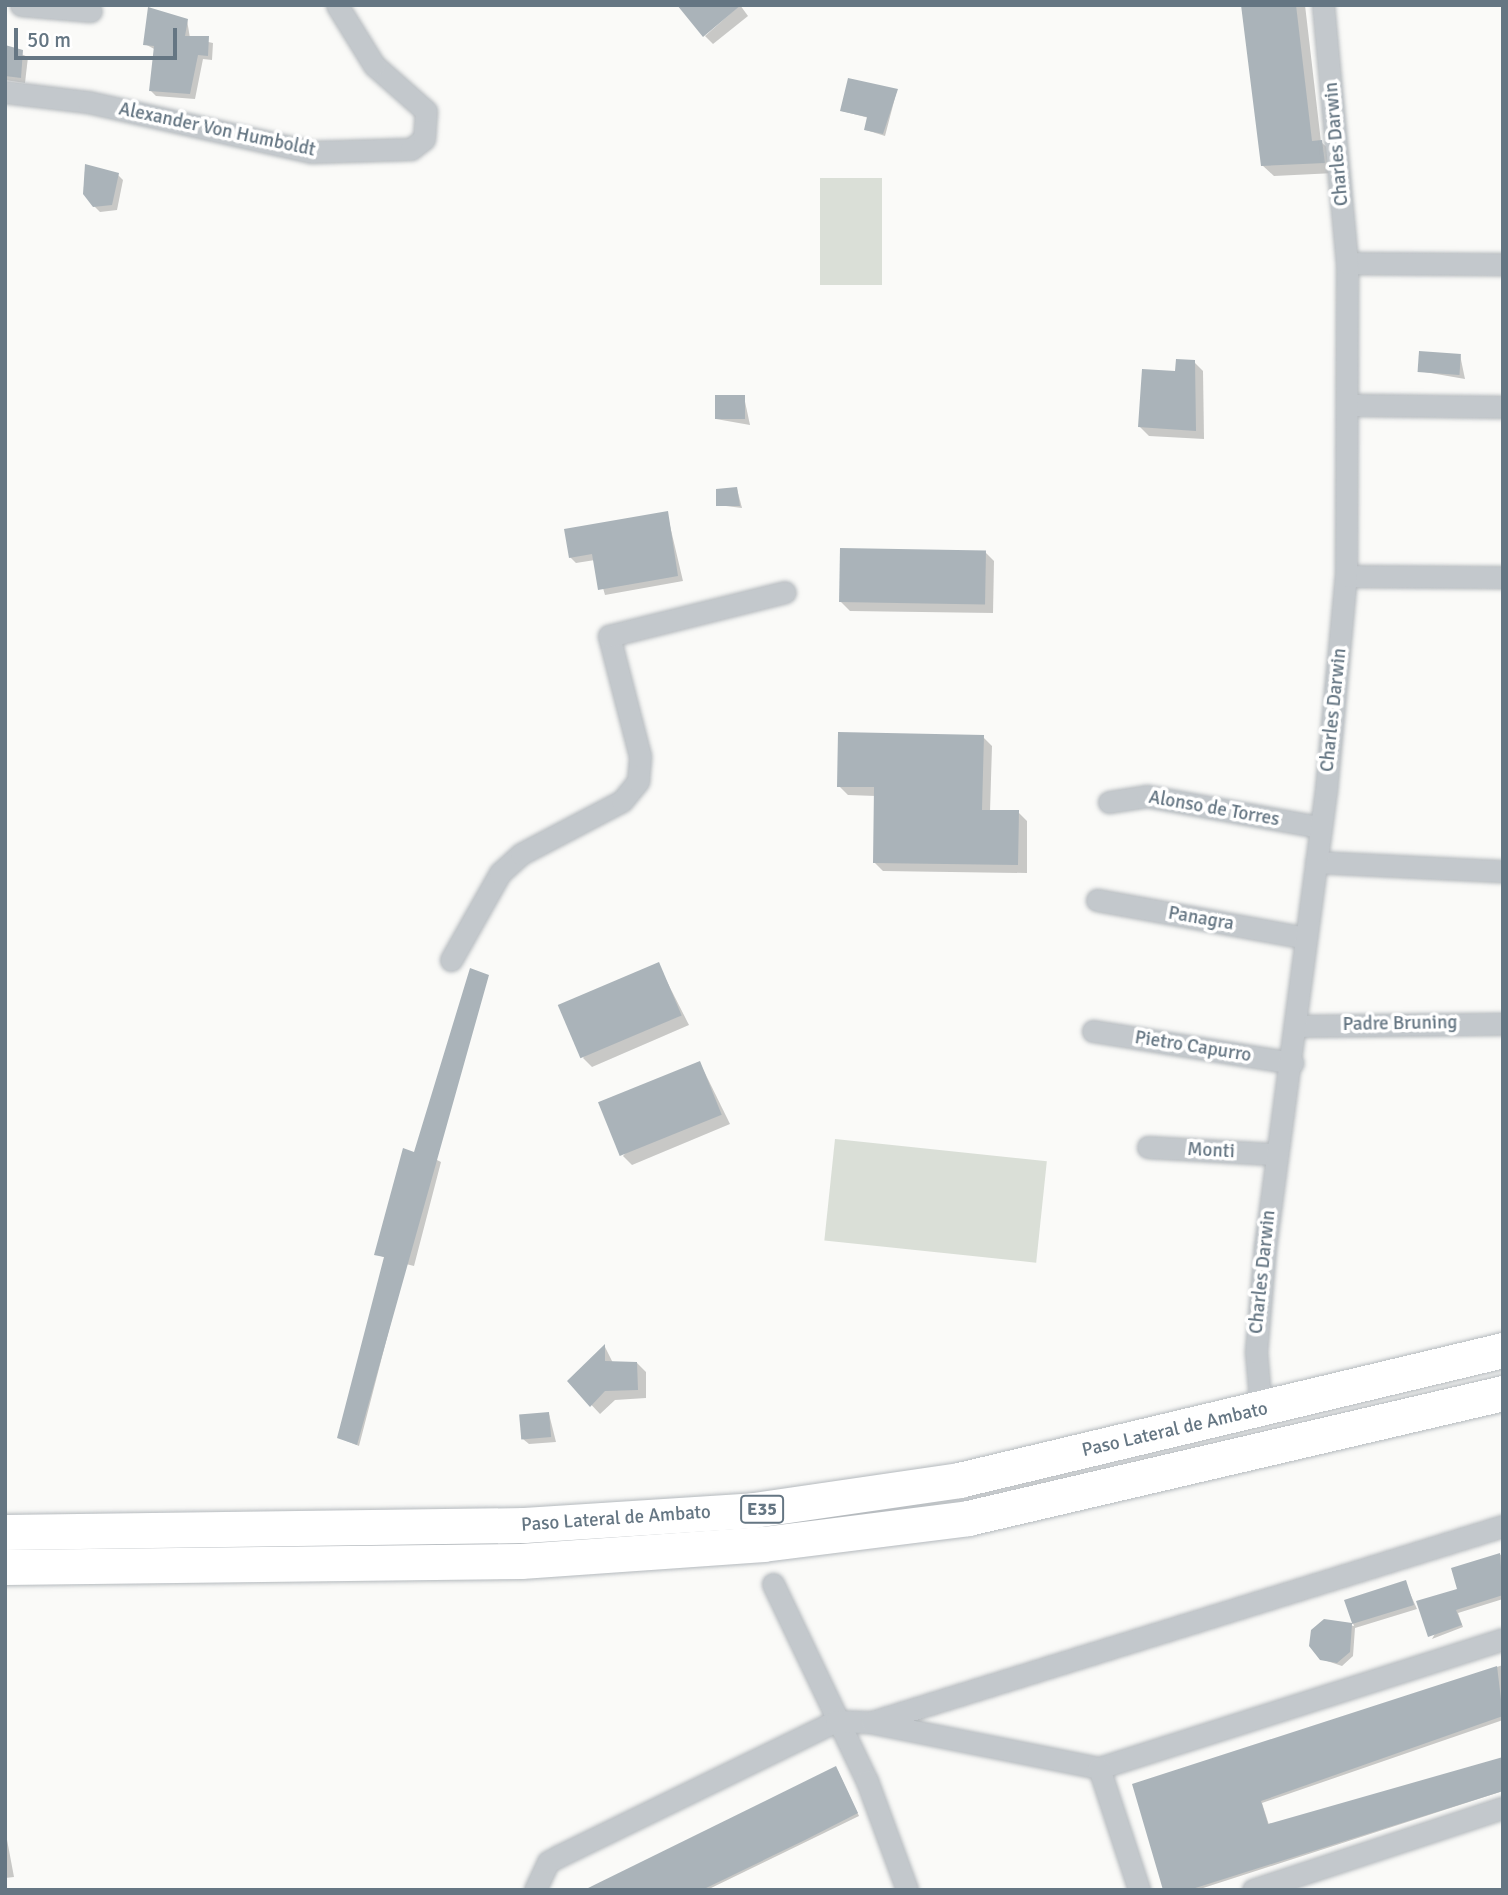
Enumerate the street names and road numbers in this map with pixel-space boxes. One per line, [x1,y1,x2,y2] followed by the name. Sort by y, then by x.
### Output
[1320,81,1354,207] street label: Charles Darwin
[117,98,317,162] street label: Alexander Von Humboldt
[1316,647,1352,773] street label: Charles Darwin
[1147,786,1281,832] street label: Alonso de Torres
[1166,902,1236,936] street label: Panagra
[1342,1012,1458,1036] street label: Padre Bruning
[1133,1027,1253,1067] street label: Pietro Capurro
[1187,1138,1235,1164] street label: Monti
[1245,1209,1281,1335] street label: Charles Darwin
[1080,1398,1270,1462] street label: Paso Lateral de Ambato
[739,1494,785,1524] road number: E35
[520,1501,712,1537] street label: Paso Lateral de Ambato

